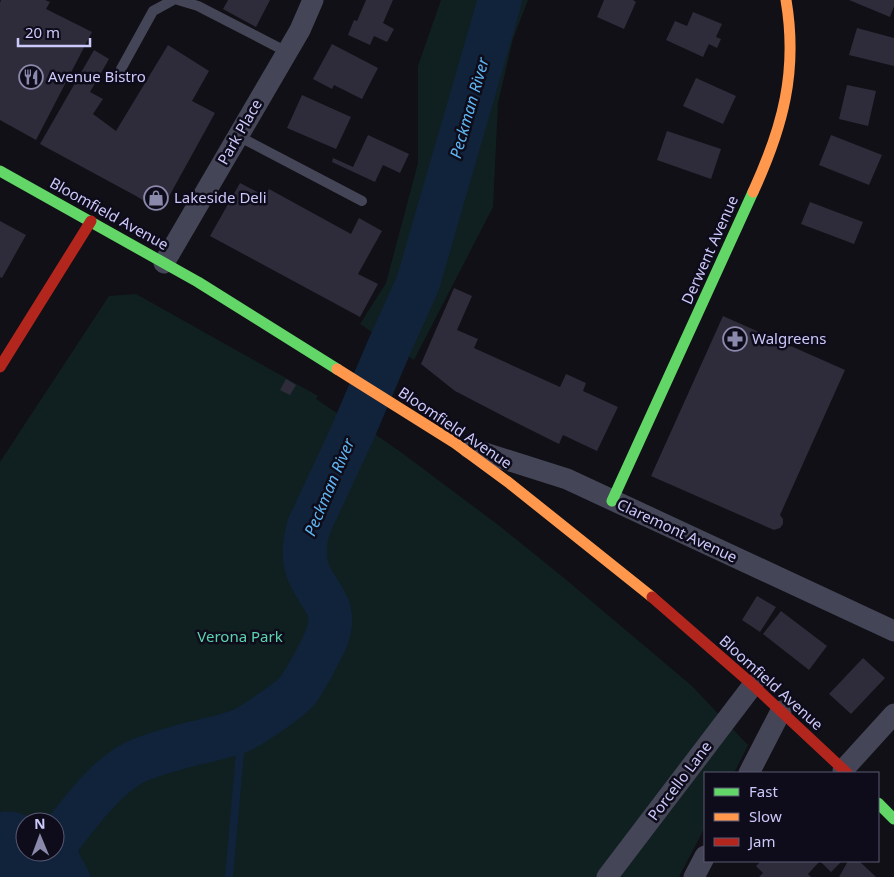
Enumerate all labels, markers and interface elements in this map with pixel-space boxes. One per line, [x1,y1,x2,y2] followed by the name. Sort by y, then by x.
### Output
[18,15,90,47] scale bar
[25,22,60,42] text: 20 m
[444,54,494,161] water label: Peckman River
[18,64,44,90] restaurant icon: Avenue Bistro
[48,66,146,86] place label: Avenue Bistro
[212,95,266,168] street label: Park Place
[46,172,172,254] street label: Bloomfield Avenue
[143,185,169,211] shop icon: Lakeside Deli
[174,187,267,207] place label: Lakeside Deli
[676,192,742,307] street label: Derwent Avenue
[722,326,748,352] pharmacy icon: Walgreens
[752,328,826,348] place label: Walgreens
[395,382,516,473] street label: Bloomfield Avenue
[299,434,360,539] water label: Peckman River
[614,493,741,567] street label: Claremont Avenue
[197,626,283,646] park label: Verona Park
[716,630,828,734] street label: Bloomfield Avenue
[643,737,716,824] street label: Porcello Lane
[704,772,879,862] legend
[749,781,778,801] text: Fast
[749,806,782,826] text: Slow
[15,812,65,862] north arrow
[34,814,46,833] text: N
[747,831,776,851] text: Jam

